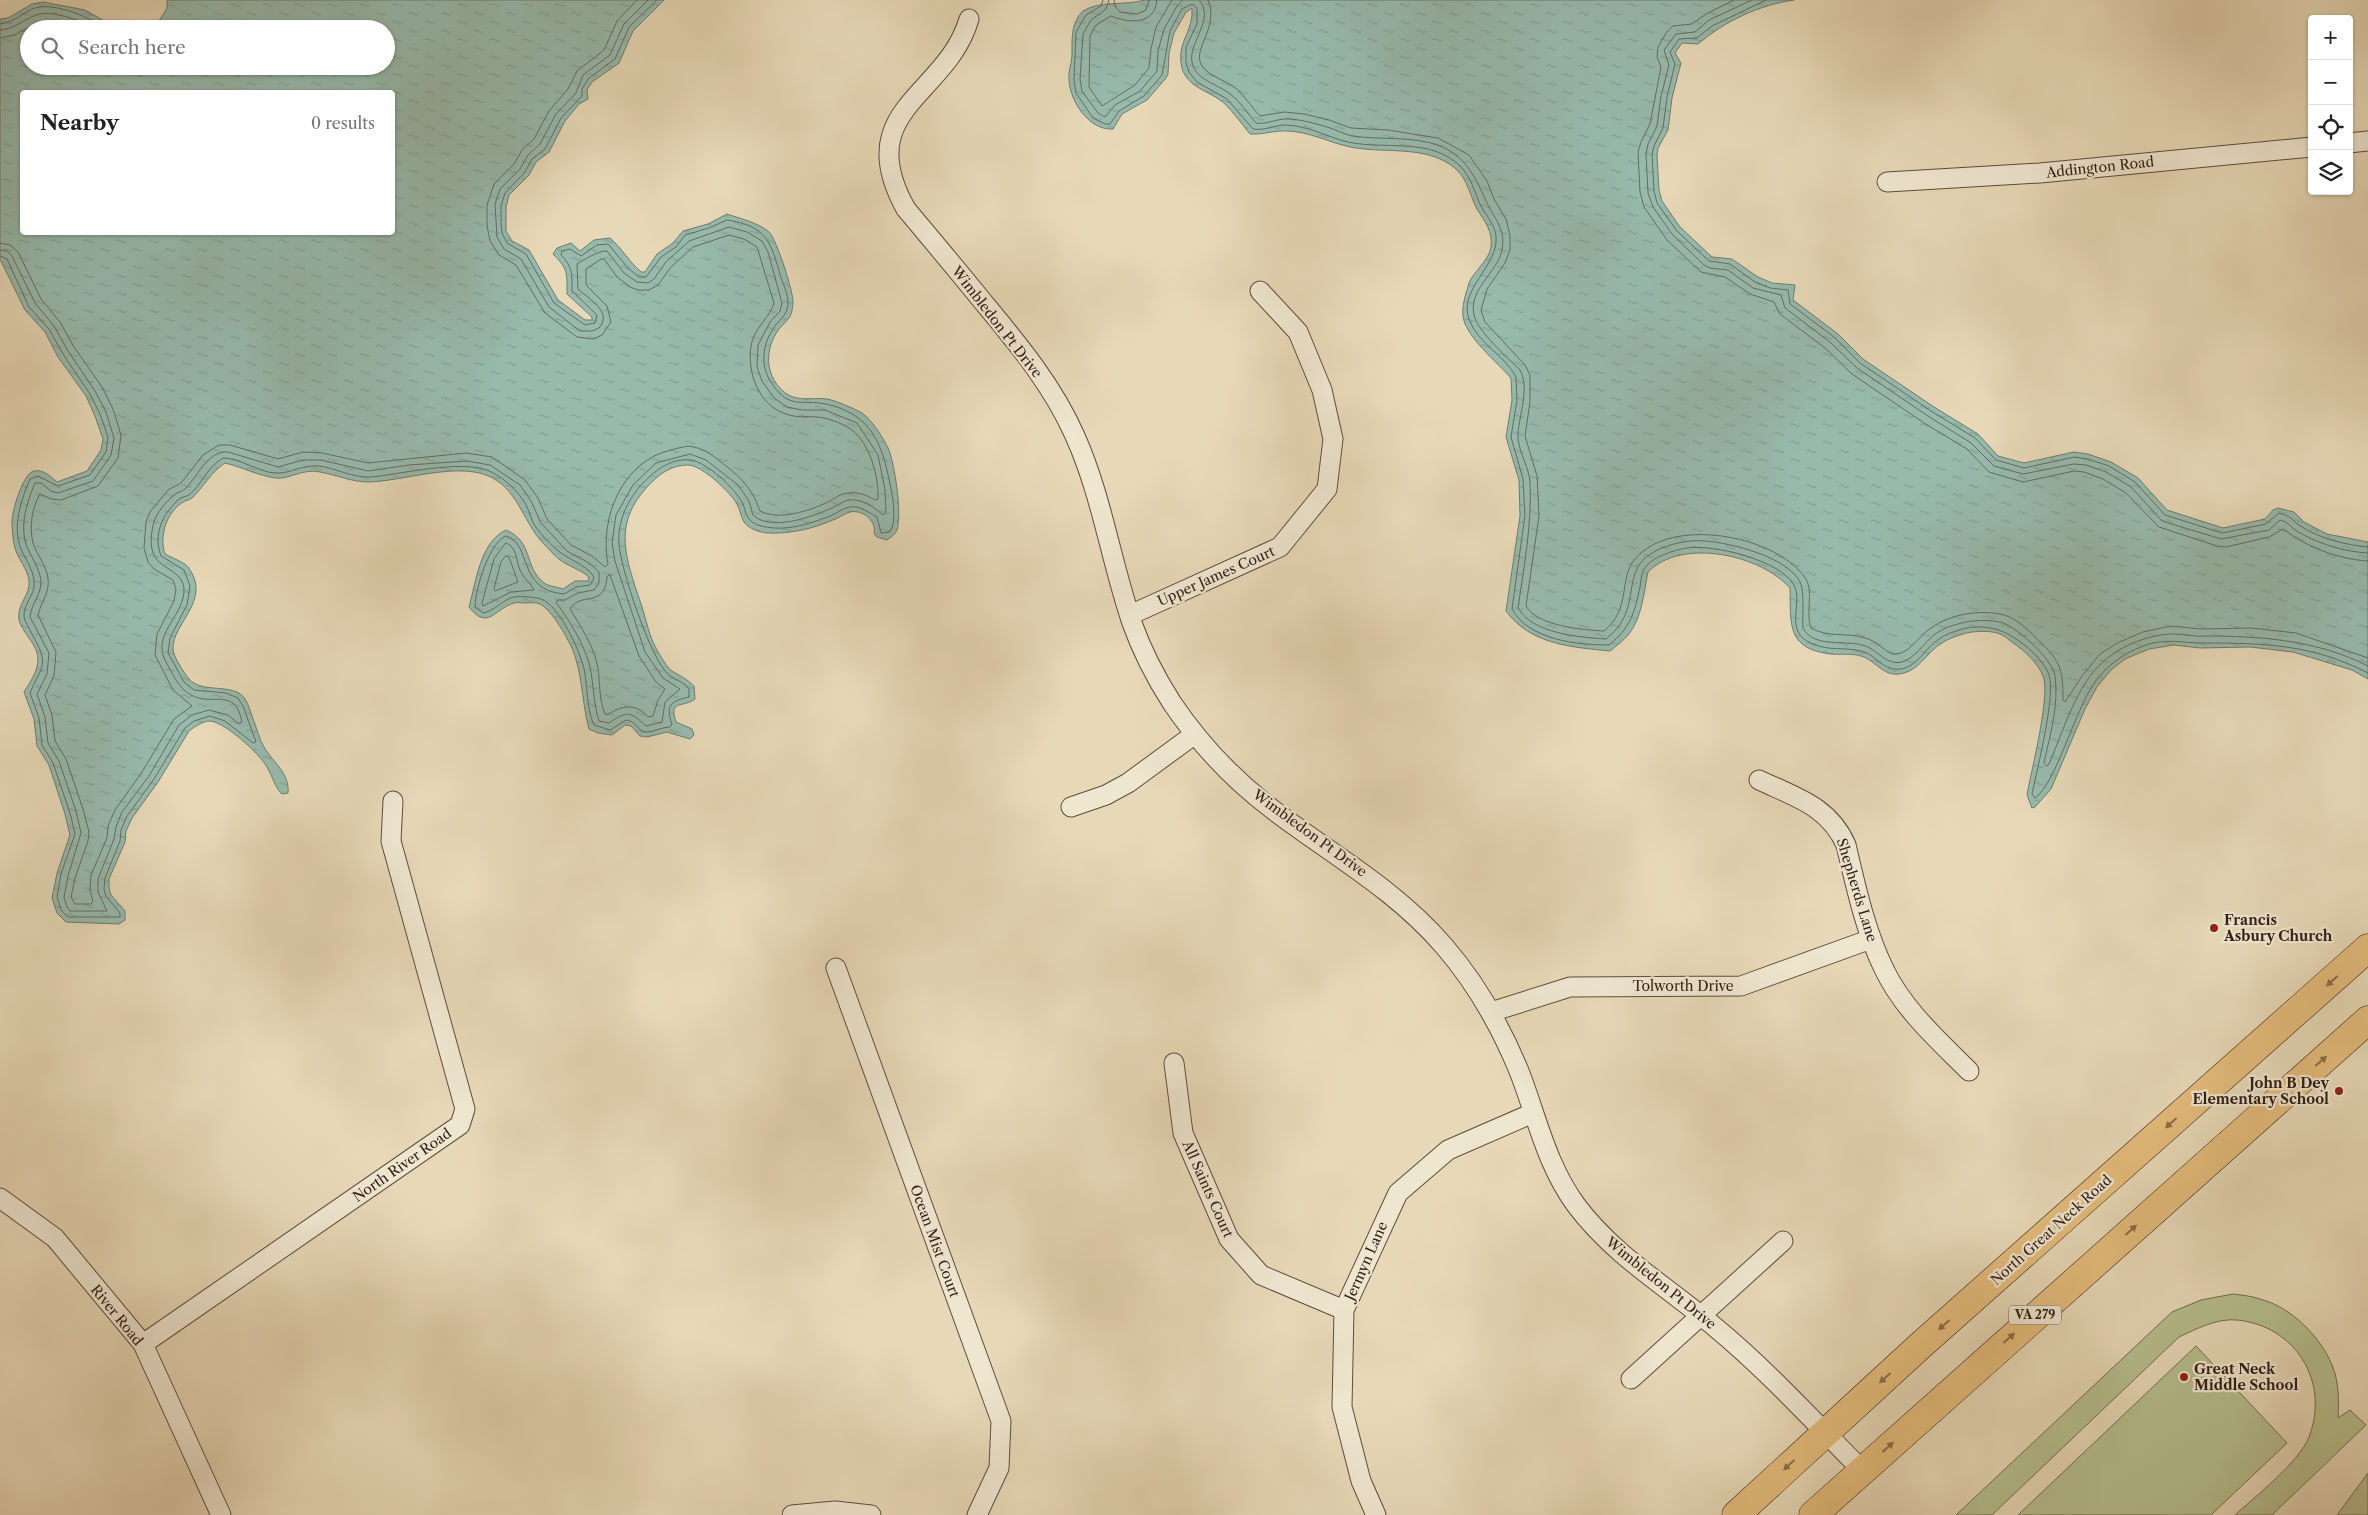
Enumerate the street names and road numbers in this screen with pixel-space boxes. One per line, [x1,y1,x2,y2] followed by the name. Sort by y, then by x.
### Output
[2044,152,2155,182] street label: Addington Road
[947,262,1046,382] street label: Wimbledon Pt Drive
[1154,542,1278,610] street label: Upper James Court
[1248,785,1371,881] street label: Wimbledon Pt Drive
[1833,836,1881,944] street label: Shepherds Lane
[1632,977,1734,995] street label: Tolworth Drive
[349,1124,455,1206] street label: North River Road
[1178,1137,1238,1241] street label: All Saints Court
[1987,1171,2116,1289] street label: North Great Neck Road
[906,1182,964,1300] street label: Ocean Mist Court
[1340,1219,1391,1305] street label: Jermyn Lane
[1601,1232,1720,1333] street label: Wimbledon Pt Drive
[87,1281,147,1350] street label: River Road
[2009,1306,2061,1324] road number: VA 279

